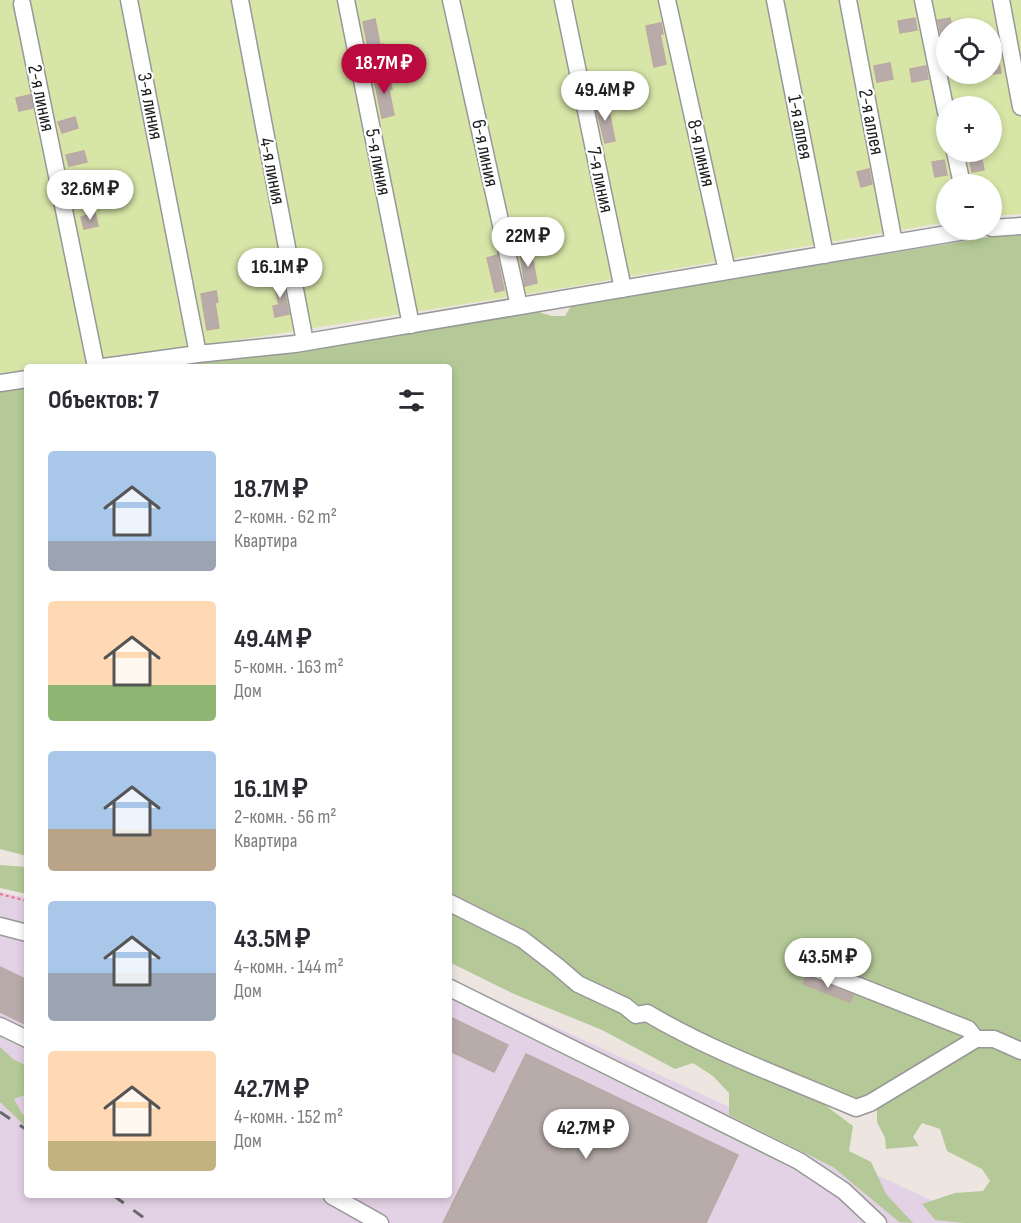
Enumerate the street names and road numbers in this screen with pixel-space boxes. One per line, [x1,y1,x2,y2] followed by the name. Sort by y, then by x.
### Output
[22,62,60,134] street label: 2-я линия
[132,70,168,142] street label: 3-я линия
[853,87,889,157] street label: 2-я аллея
[782,93,818,161] street label: 1-я аллея
[466,117,504,189] street label: 6-я линия
[682,117,720,189] street label: 8-я линия
[360,127,396,197] street label: 5-я линия
[254,135,290,207] street label: 4-я линия
[581,145,619,215] street label: 7-я линия

